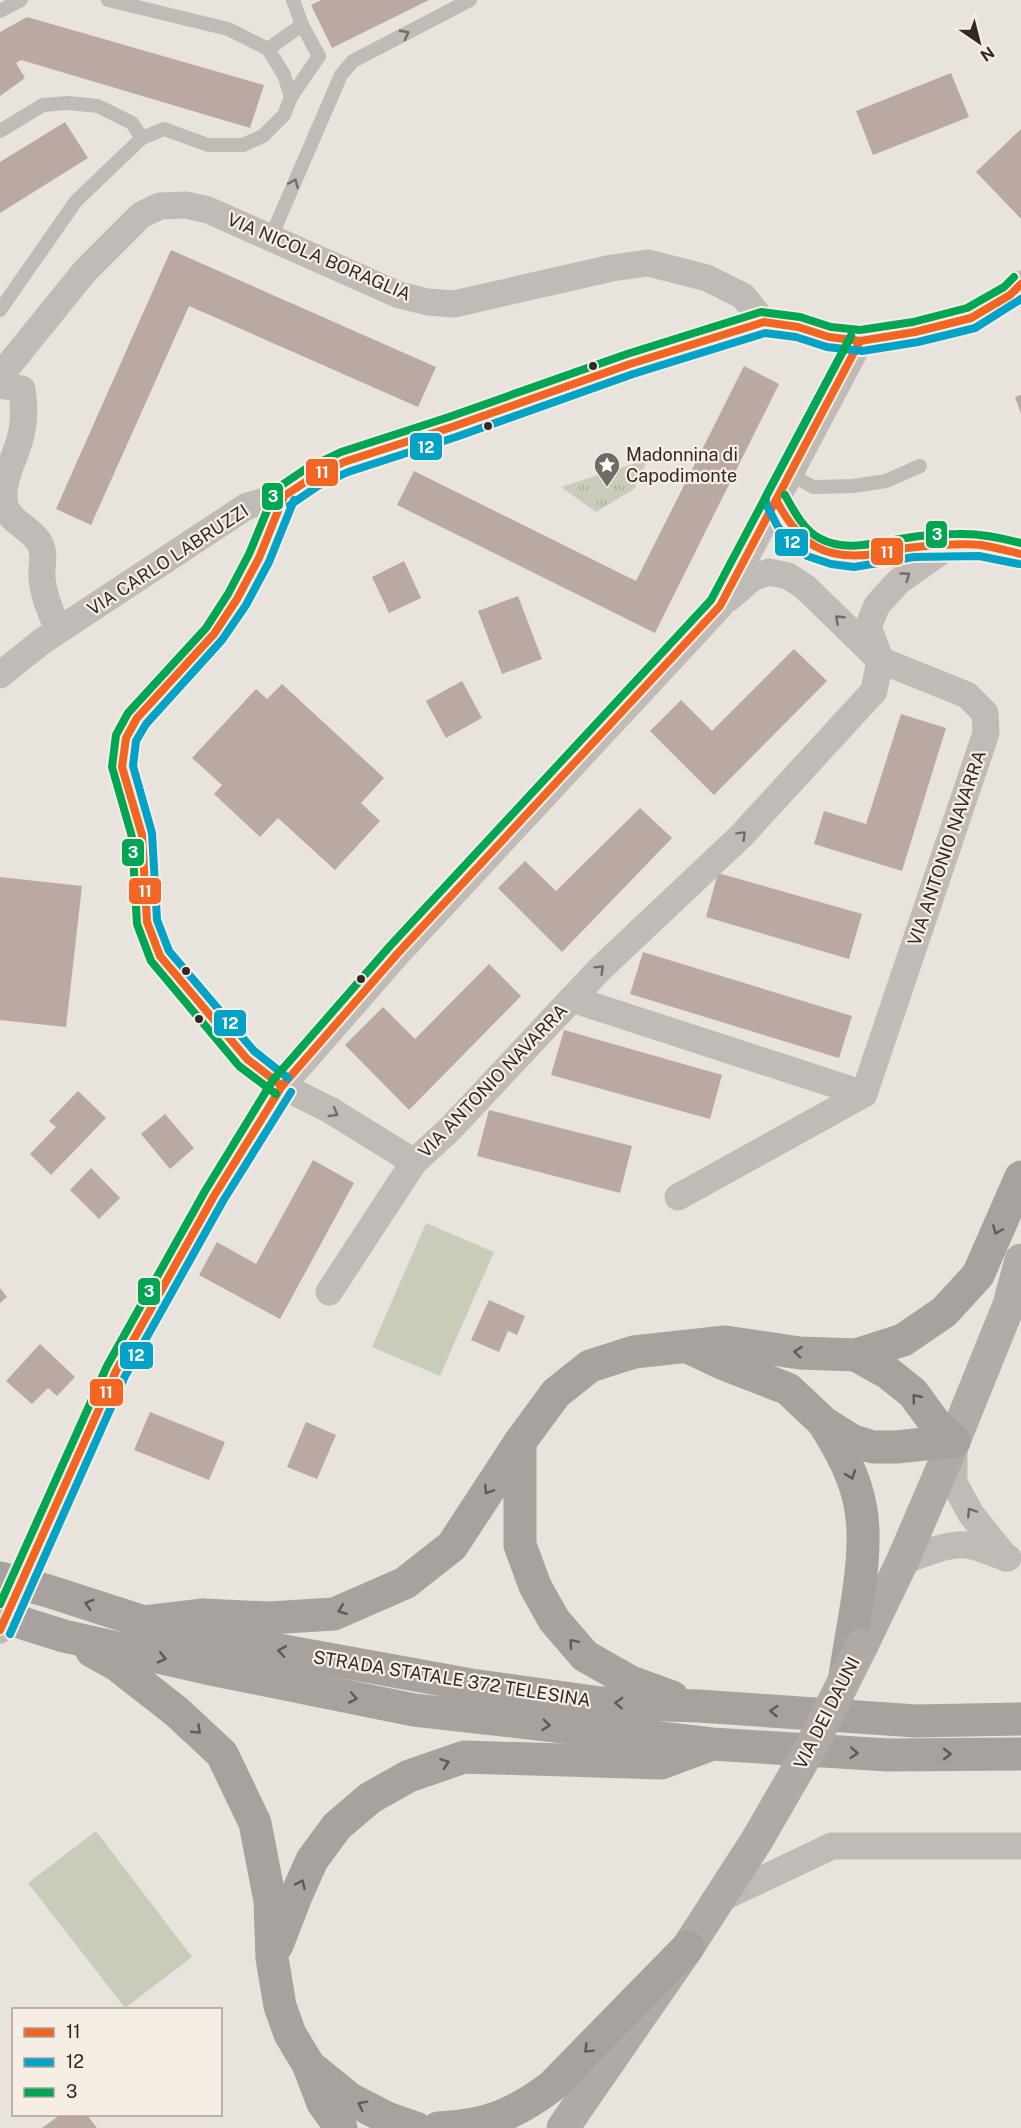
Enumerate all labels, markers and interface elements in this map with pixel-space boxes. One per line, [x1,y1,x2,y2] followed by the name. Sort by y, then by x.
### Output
[949,12,1009,72] north arrow
[399,30,409,41] one-way arrow
[977,43,998,65] text: N
[287,179,299,190] one-way arrow
[224,208,414,305] street label: VIA NICOLA BORAGLIA
[587,360,599,372] unlabelled marker
[482,420,494,432] unlabelled marker
[409,432,443,461] line badge: 12
[417,438,435,457] text: 12
[626,444,738,486] place label: Madonnina di Capodimonte
[592,450,622,488] place icon: Madonnina di Capodimonte
[305,458,339,487] line badge: 11
[315,463,329,482] text: 11
[261,482,284,511] line badge: 3
[268,487,278,506] text: 3
[83,500,252,619] street label: VIA CARLO LABRUZZI
[925,520,948,549] line badge: 3
[932,525,942,544] text: 3
[774,528,809,557] line badge: 12
[783,533,801,552] text: 12
[870,537,904,566] line badge: 11
[880,543,894,562] text: 11
[900,572,911,583] one-way arrow
[835,615,845,626] one-way arrow
[903,747,990,948] street label: VIA ANTONIO NAVARRA
[734,831,745,842] one-way arrow
[121,838,145,867] line badge: 3
[128,843,138,862] text: 3
[128,877,162,905] line badge: 11
[138,882,152,901] text: 11
[180,965,192,977] unlabelled marker
[593,966,604,977] one-way arrow
[355,973,367,985] unlabelled marker
[414,999,572,1162] street label: VIA ANTONIO NAVARRA
[213,1009,247,1037] line badge: 12
[193,1013,205,1025] unlabelled marker
[221,1014,239,1033] text: 12
[327,1105,338,1117] one-way arrow
[992,1224,1004,1235] one-way arrow
[137,1277,161,1306] line badge: 3
[144,1282,154,1301] text: 3
[119,1341,154,1370] line badge: 12
[127,1346,145,1365] text: 12
[793,1346,803,1359] one-way arrow
[89,1378,124,1407] line badge: 11
[99,1383,113,1402] text: 11
[912,1394,923,1405] one-way arrow
[844,1469,856,1480] one-way arrow
[484,1484,495,1495] one-way arrow
[967,1507,978,1518] one-way arrow
[84,1599,95,1611] one-way arrow
[337,1603,348,1615] one-way arrow
[570,1638,581,1649] one-way arrow
[277,1645,287,1658] one-way arrow
[312,1646,592,1711] street label: STRADA STATALE 372 TELESINA
[157,1651,167,1664] one-way arrow
[789,1653,864,1772] street label: VIA DEI DAUNI
[348,1691,358,1704] one-way arrow
[615,1697,624,1710] one-way arrow
[769,1705,778,1718] one-way arrow
[541,1718,551,1731] one-way arrow
[190,1723,200,1734] one-way arrow
[850,1746,859,1759] one-way arrow
[942,1748,951,1760] one-way arrow
[439,1758,450,1771] one-way arrow
[294,1880,306,1891] one-way arrow
[12,2008,222,2116] legend
[66,2021,81,2042] text: 11
[585,2041,596,2052] one-way arrow
[66,2051,84,2072] text: 12
[66,2081,77,2102] text: 3
[358,2101,369,2112] one-way arrow

